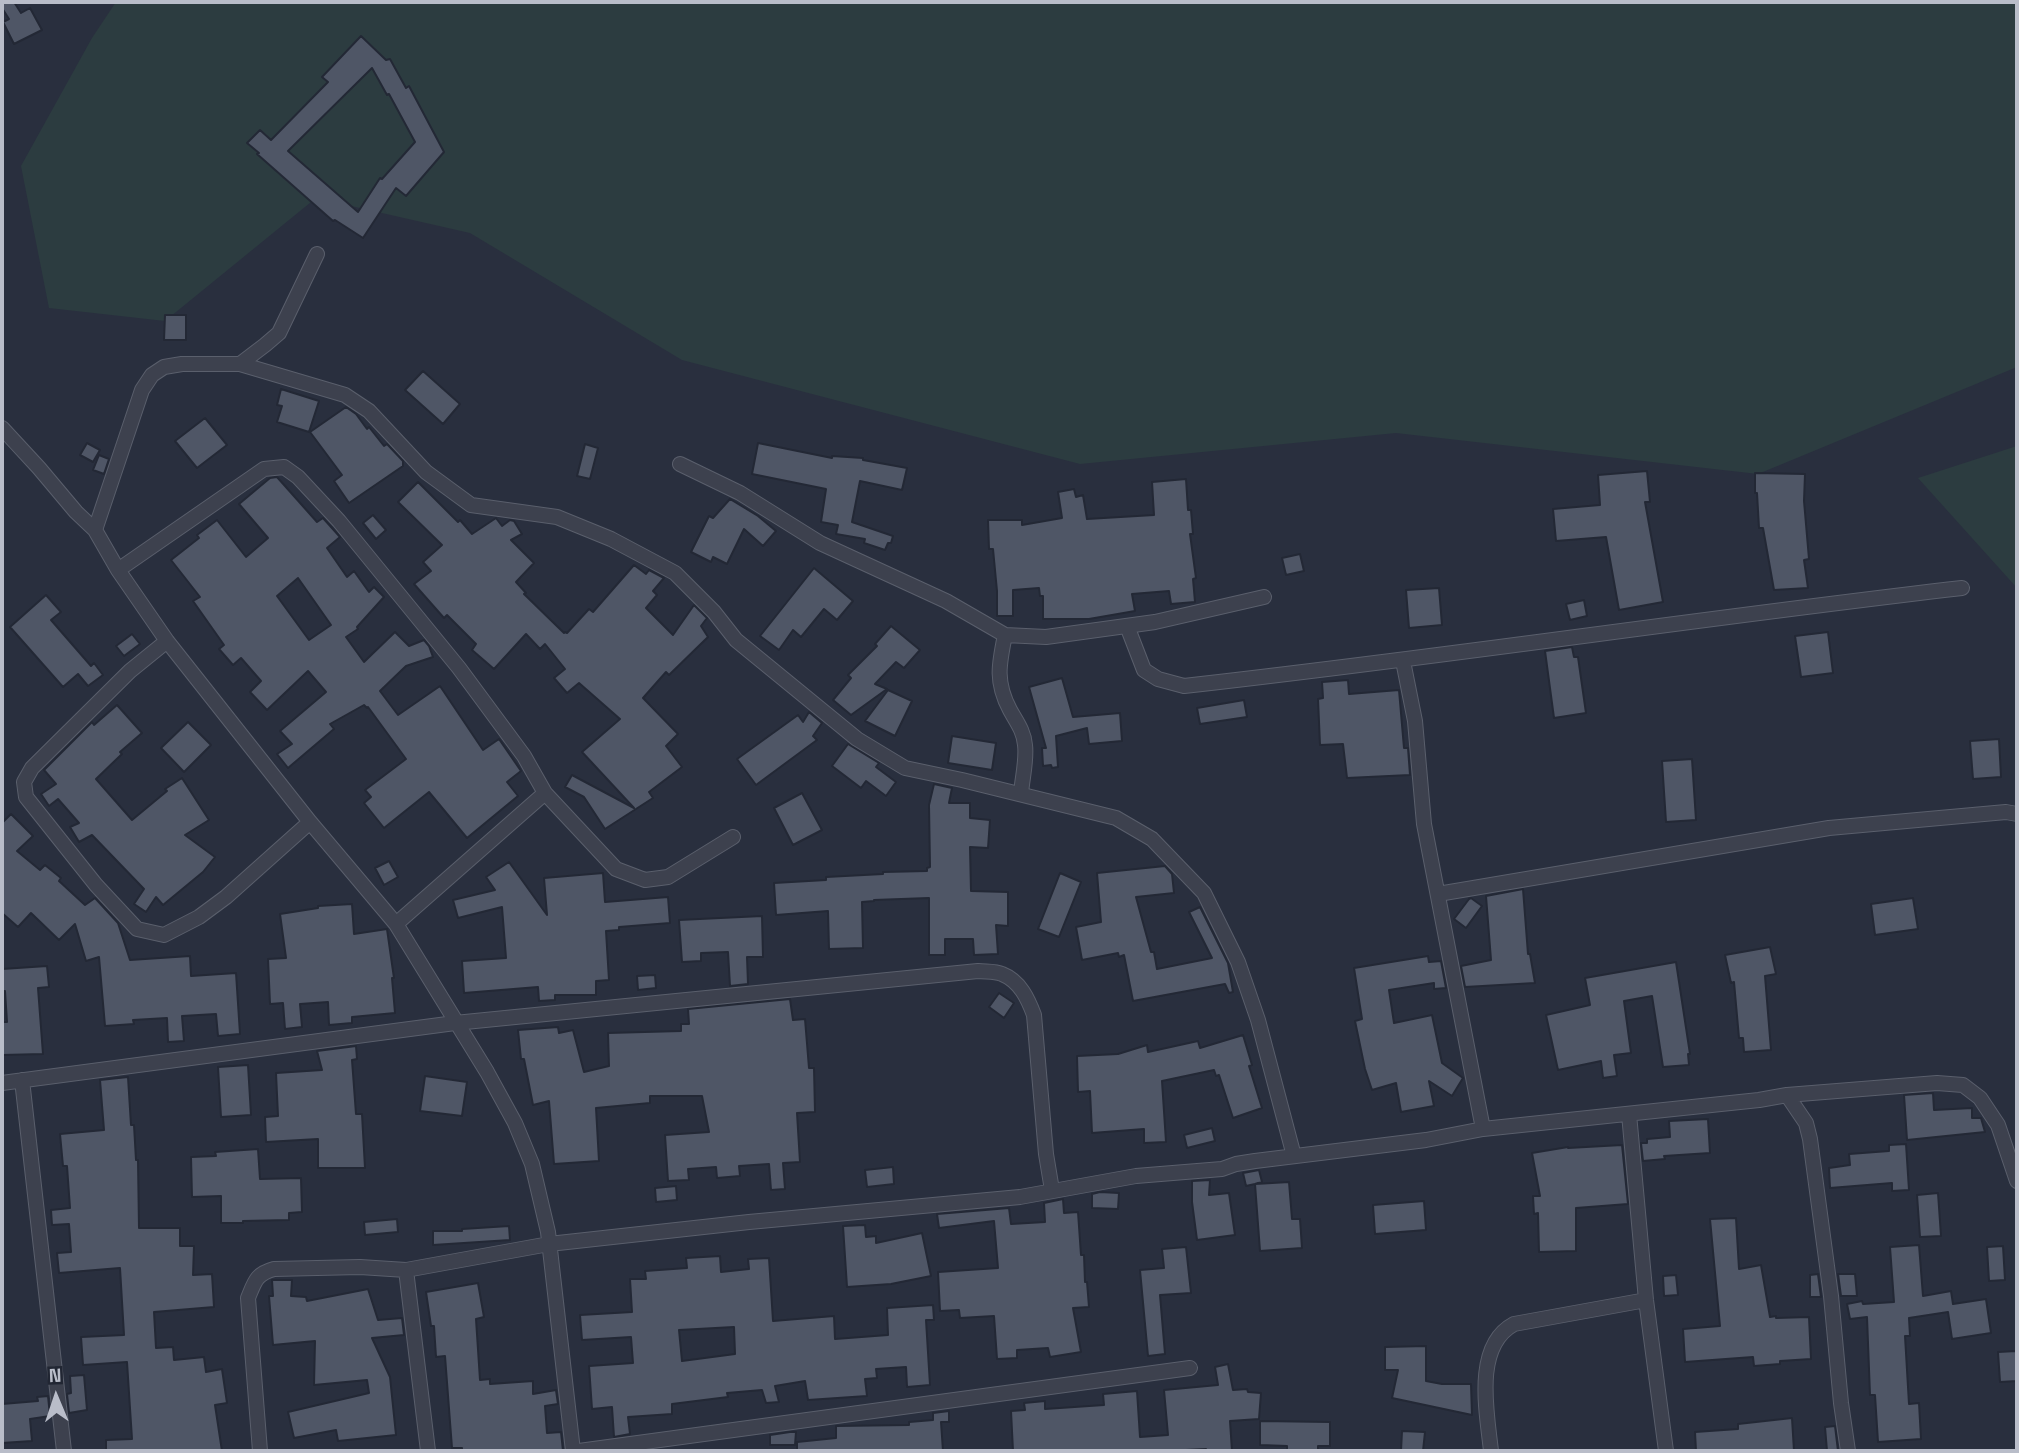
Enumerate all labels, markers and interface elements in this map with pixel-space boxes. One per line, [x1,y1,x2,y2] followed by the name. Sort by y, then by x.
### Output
[21,1362,91,1432] north arrow
[48,1363,62,1388] text: N

